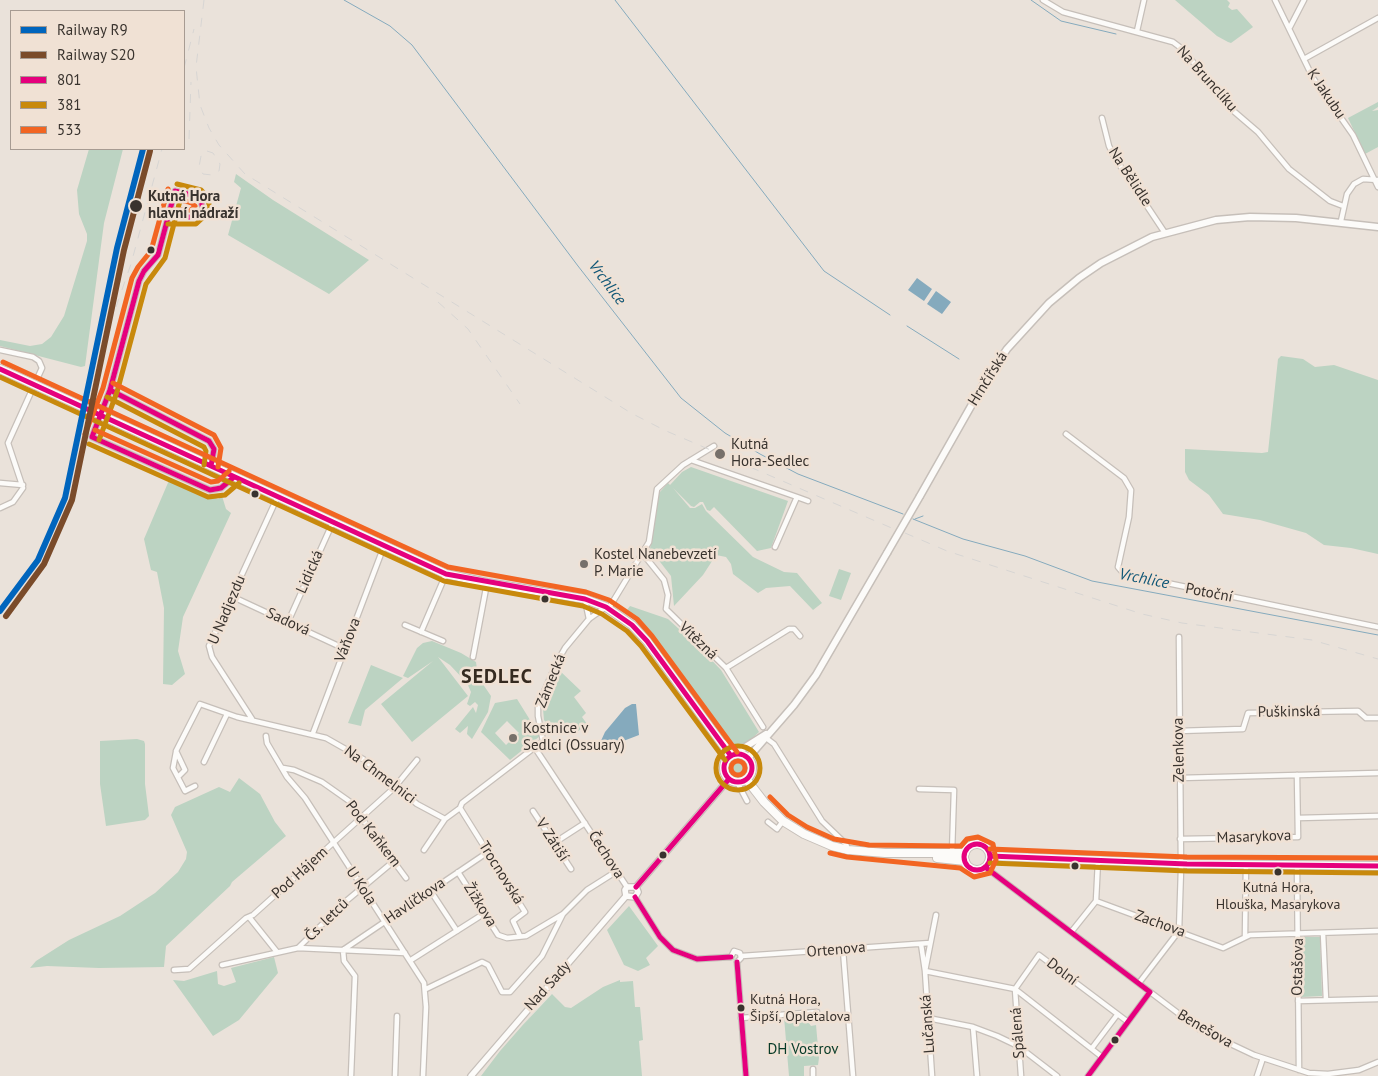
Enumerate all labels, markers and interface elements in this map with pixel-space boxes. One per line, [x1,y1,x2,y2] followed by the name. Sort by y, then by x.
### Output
[10,10,185,150] legend
[57,20,128,39] text: Railway R9
[1173,42,1241,116] street label: Na Brunclíku
[57,45,135,64] text: Railway S20
[1303,66,1349,122] street label: K Jakubu
[57,70,82,89] text: 801
[57,95,82,114] text: 381
[57,120,82,139] text: 533
[1104,144,1156,210] street label: Na Bělidle
[148,188,238,223] place label: Kutná Hora hlavní nádraží
[128,198,144,214] marker: Kutná Hora hlavní nádraží
[146,245,156,255] unlabelled marker
[584,257,630,309] water label: Vrchlice
[964,349,1012,409] street label: Hrnčířská
[731,436,809,471] place label: Kutná Hora-Sedlec
[713,447,727,461] marker: Kutná Hora-Sedlec
[250,489,260,499] unlabelled marker
[594,546,717,581] place label: Kostel Nanebevzetí P. Marie
[293,548,327,596] street label: Lidická
[578,558,590,570] marker: Kostel Nanebevzetí P. Marie
[1117,565,1171,593] water label: Vrchlice
[204,573,250,647] street label: U Nadjezdu
[1184,580,1234,606] street label: Potoční
[540,594,550,604] unlabelled marker
[263,604,313,640] street label: Sadová
[331,615,365,665] street label: Váňova
[675,618,721,664] street label: Vítězná
[532,651,570,711] street label: Zámecká
[460,665,534,689] district label: SEDLEC
[1258,702,1320,722] street label: Puškinská
[1169,717,1189,783] street label: Zelenkova
[523,720,625,755] place label: Kostnice v Sedlci (Ossuary)
[507,732,519,744] marker: Kostnice v Sedlci (Ossuary)
[340,742,420,808] street label: Na Chmelnici
[342,797,404,871] street label: Pod Kaňkem
[531,815,573,865] street label: V Zátiší
[1216,827,1292,847] street label: Masarykova
[584,828,628,882] street label: Čechova
[475,838,527,908] street label: Trocnovská
[268,843,332,903] street label: Pod Hájem
[658,850,668,860] unlabelled marker
[1070,861,1080,871] unlabelled marker
[342,864,380,908] street label: U Kola
[1273,867,1283,877] marker: Kutná Hora, Hlouška, Masarykova
[381,874,449,928] street label: Havlíčkova
[460,880,500,930] street label: Žižkova
[1216,880,1340,912] place label: Kutná Hora, Hlouška, Masarykova
[301,895,353,945] street label: Čs. letců
[1132,907,1188,941] street label: Zachova
[806,938,866,962] street label: Ortenova
[1288,938,1308,996] street label: Ostašova
[1043,954,1081,990] street label: Dolní
[521,958,575,1014] street label: Nad Sady
[750,992,850,1024] place label: Kutná Hora, Šipší, Opletalova
[917,994,939,1054] street label: Lučanská
[736,1003,746,1013] marker: Kutná Hora, Šipší, Opletalova
[1174,1006,1236,1052] street label: Benešova
[1007,1007,1029,1059] street label: Spálená
[1110,1035,1120,1045] unlabelled marker
[767,1041,839,1059] park label: DH Vostrov

